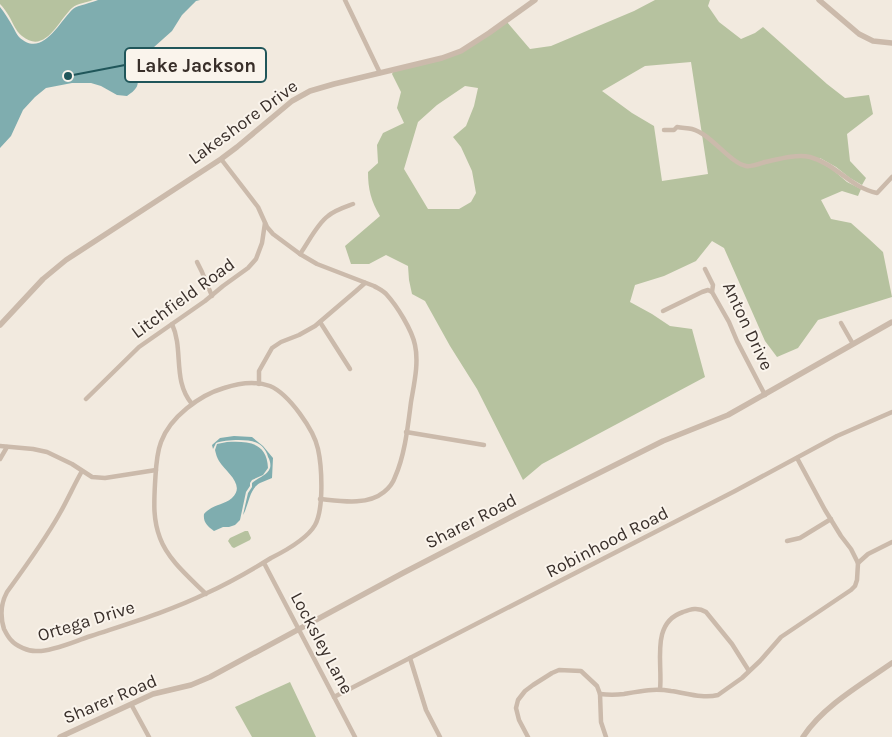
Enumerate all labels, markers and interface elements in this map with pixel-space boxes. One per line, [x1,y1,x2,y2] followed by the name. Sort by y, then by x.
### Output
[125,48,266,82] callout: Lake Jackson
[136,55,256,77] text: Lake Jackson
[184,75,302,169] street label: Lakeshore Drive
[127,253,239,343] street label: Litchfield Road
[718,278,778,374] street label: Anton Drive
[422,489,520,553] street label: Sharer Road
[542,502,672,582] street label: Robinhood Road
[286,588,358,698] street label: Locksley Lane
[35,596,137,646] street label: Ortega Drive
[60,669,160,729] street label: Sharer Road

